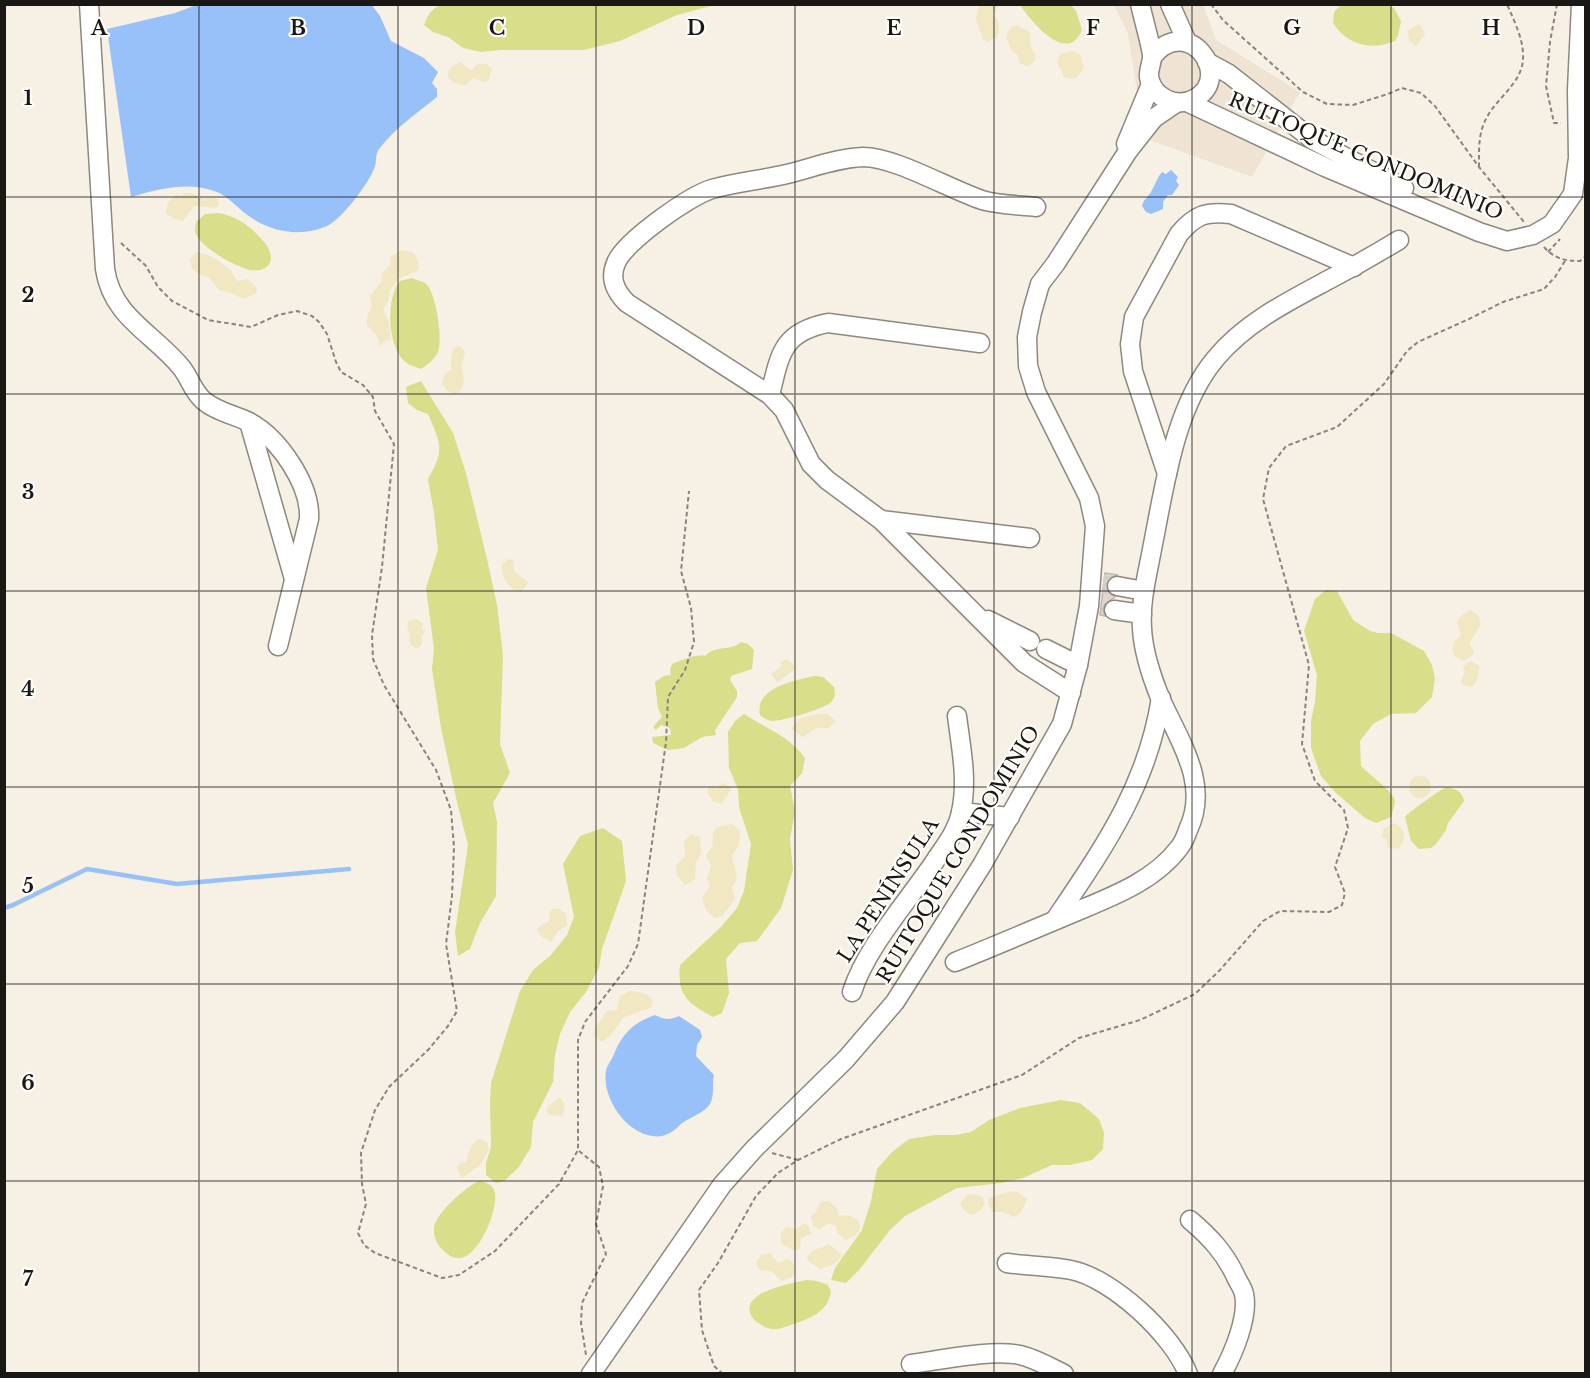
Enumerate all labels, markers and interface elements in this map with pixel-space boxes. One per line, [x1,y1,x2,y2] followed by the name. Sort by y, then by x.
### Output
[90,16,108,40] text: A
[290,16,306,40] text: B
[489,16,505,40] text: C
[687,16,705,40] text: D
[886,16,902,40] text: E
[1086,16,1100,40] text: F
[1283,16,1301,40] text: G
[1482,16,1501,40] text: H
[24,86,33,110] text: 1
[1225,87,1507,225] street label: RUITOQUE CONDOMINIO
[21,283,35,307] text: 2
[22,480,34,504] text: 3
[21,677,35,701] text: 4
[871,721,1045,987] street label: RUITOQUE CONDOMINIO
[831,812,944,967] street label: LA PENÍNSULA
[22,874,34,898] text: 5
[21,1071,35,1095] text: 6
[23,1267,34,1291] text: 7

